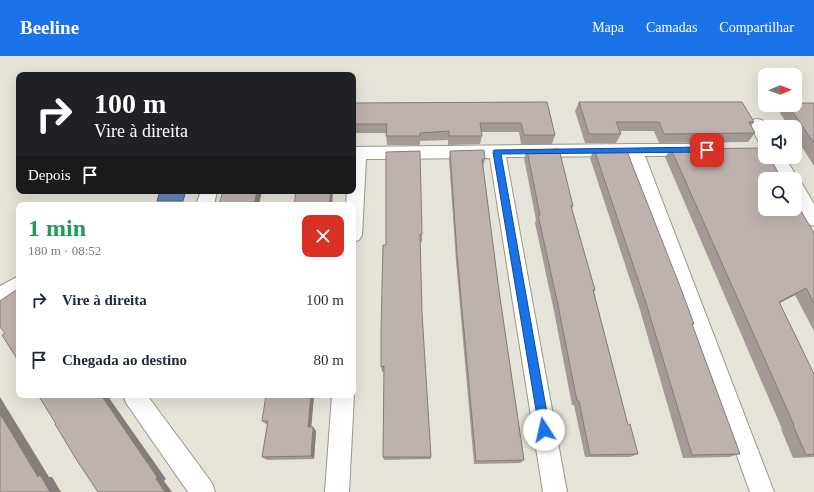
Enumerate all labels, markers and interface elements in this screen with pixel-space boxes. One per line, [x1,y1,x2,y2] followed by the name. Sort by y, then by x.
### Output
[20,17,79,38] text: Beeline
[592,20,624,35] text: Mapa
[646,20,697,35] text: Camadas
[719,20,794,35] text: Compartilhar
[758,68,802,112] north arrow
[758,68,802,216] map controls
[28,88,80,140] icon: right
[94,88,166,119] text: 100 m
[758,120,802,164] button: sound
[94,121,188,141] text: Vire à direita
[690,133,724,167] pin
[696,139,718,161] icon: arrive
[79,164,101,186] icon: arrive
[28,167,71,183] text: Depois
[758,172,802,216] button: search
[28,215,86,241] text: 1 min
[302,215,344,257] button: close
[28,243,101,258] text: 180 m · 08:52
[28,289,50,311] icon: right
[62,292,147,308] text: Vire à direita
[306,292,344,308] text: 100 m
[28,349,50,371] icon: arrive
[62,352,187,368] text: Chegada ao destino
[314,352,344,368] text: 80 m
[523,409,565,451] position arrow

